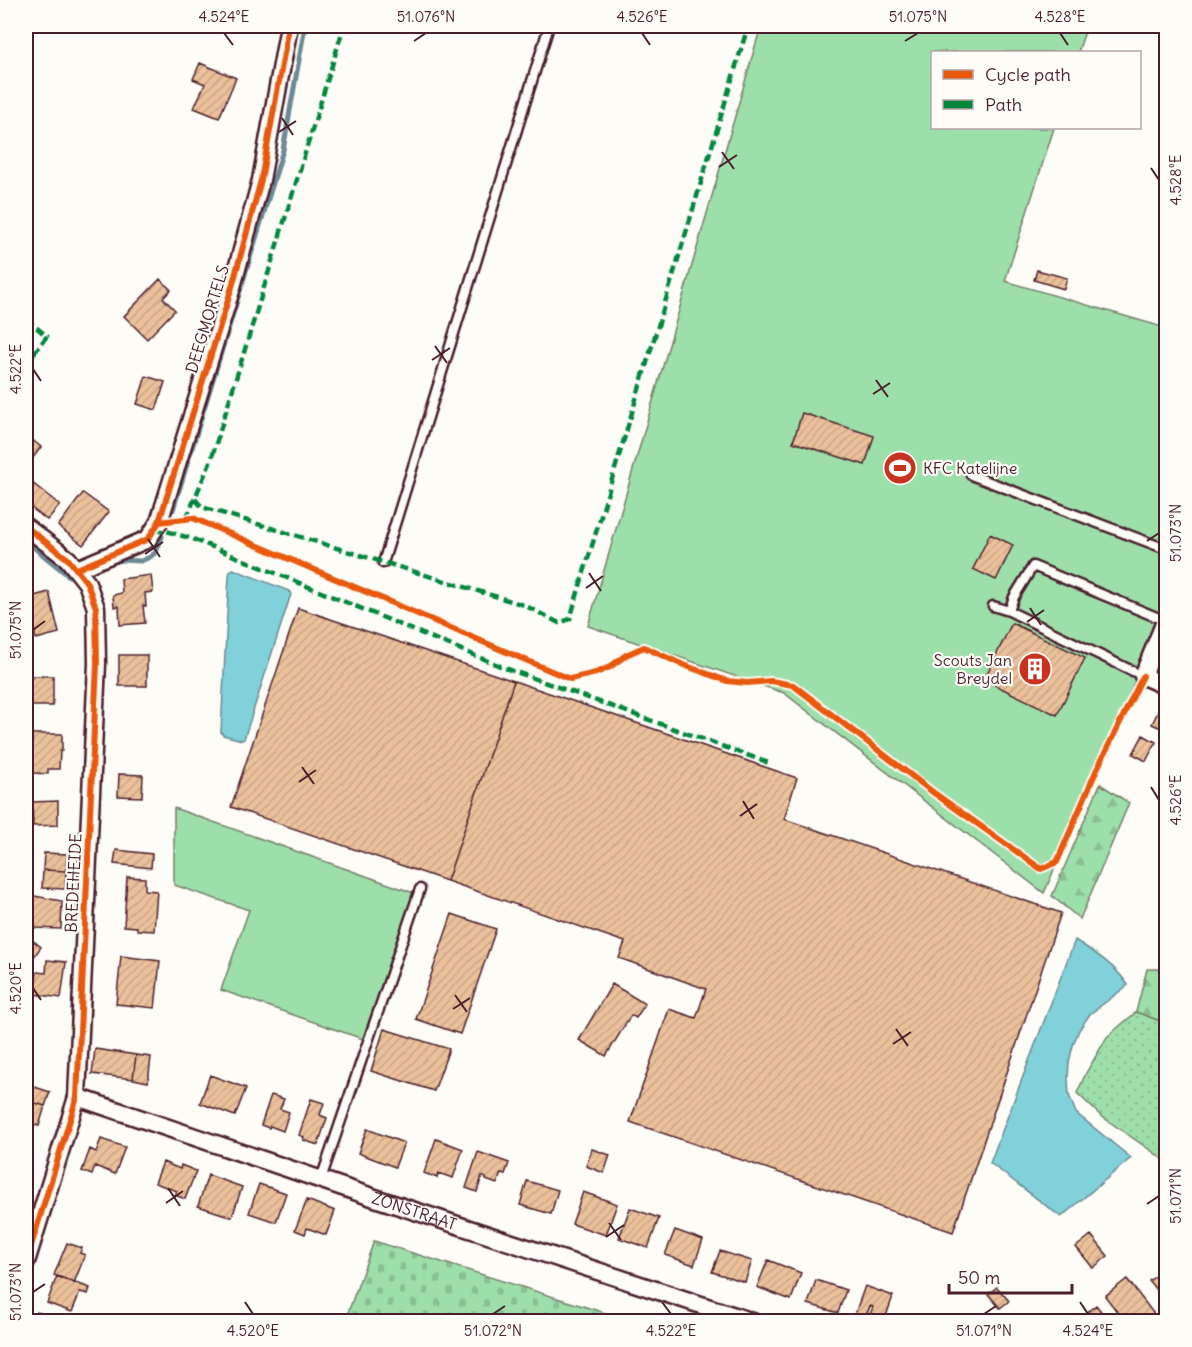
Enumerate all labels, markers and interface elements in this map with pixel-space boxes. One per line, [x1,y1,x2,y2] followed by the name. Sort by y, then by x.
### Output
[199,7,250,26] text: 4.524°E
[397,7,455,26] text: 51.076°N
[616,7,668,26] text: 4.526°E
[889,7,947,26] text: 51.075°N
[1034,7,1086,26] text: 4.528°E
[931,51,1141,129] legend
[985,63,1071,86] text: Cycle path
[985,93,1022,116] text: Path
[1166,154,1185,206] text: 4.528°E
[181,262,233,375] street label: DEEGMORTELS
[6,343,25,394] text: 4.522°E
[882,450,918,486] sports icon: KFC Katelijne
[923,458,1017,478] place label: KFC Katelijne
[1166,504,1185,562] text: 51.073°N
[6,601,25,659] text: 51.075°N
[934,650,1012,688] place label: Scouts Jan Breydel
[1017,651,1053,687] building icon: Scouts Jan Breydel
[1166,774,1185,826] text: 4.526°E
[60,833,86,933] street label: BREDEHEIDE
[6,962,25,1014] text: 4.520°E
[1166,1168,1185,1224] text: 51.071°N
[369,1188,459,1234] street label: ZONSTRAAT
[949,1257,1072,1295] scale bar
[6,1263,25,1321] text: 51.073°N
[958,1266,1000,1289] text: 50 m
[227,1321,279,1340] text: 4.520°E
[464,1321,522,1340] text: 51.072°N
[646,1321,697,1340] text: 4.522°E
[956,1321,1012,1340] text: 51.071°N
[1063,1321,1114,1340] text: 4.524°E

